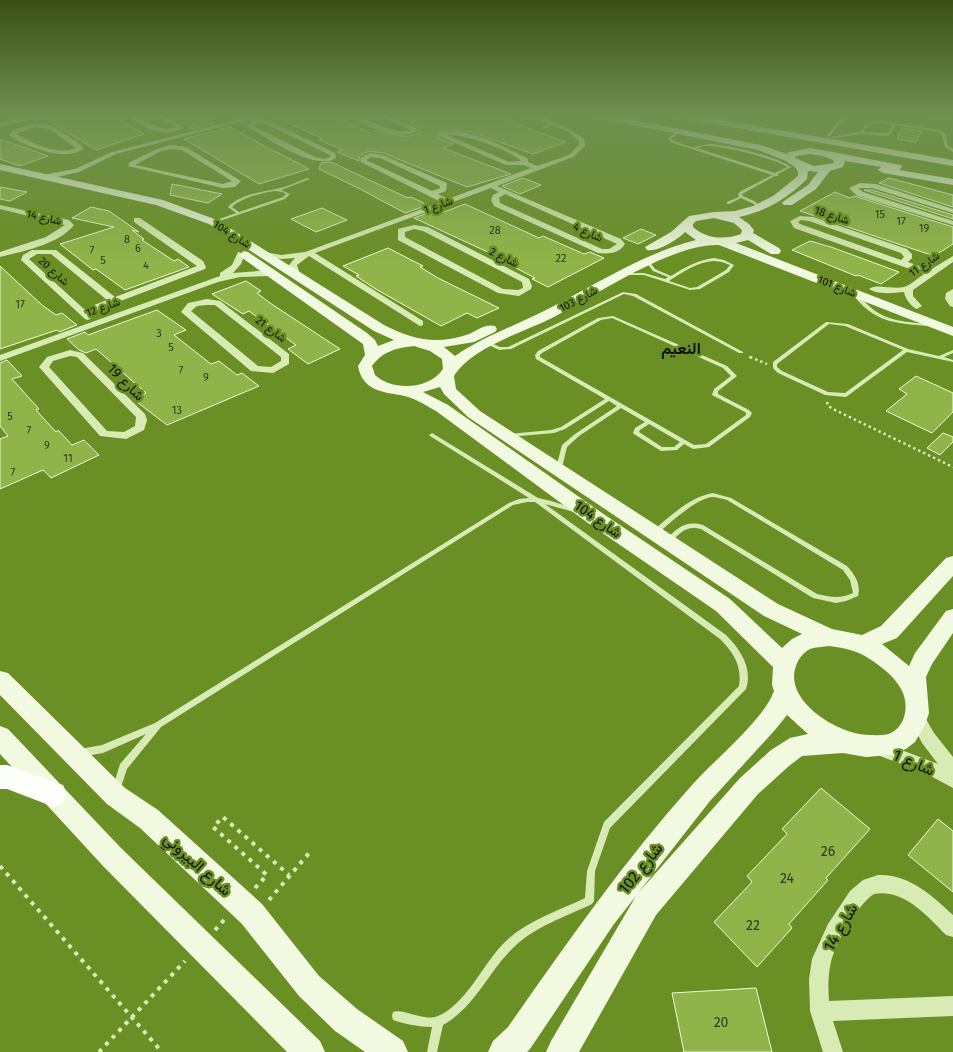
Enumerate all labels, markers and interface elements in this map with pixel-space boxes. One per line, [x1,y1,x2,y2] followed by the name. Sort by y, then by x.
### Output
[422,194,455,218] street label: شارع 1
[812,204,851,228] street label: شارع 18
[25,207,63,229] street label: شارع 14
[875,208,886,221] house number: 15
[896,215,906,228] house number: 17
[210,218,253,252] street label: شارع 104
[571,220,605,246] street label: شارع 4
[919,222,929,235] house number: 19
[489,224,501,237] house number: 28
[124,233,130,246] house number: 8
[135,242,141,255] house number: 6
[90,244,95,257] house number: 7
[487,245,521,271] street label: شارع 2
[906,249,943,280] street label: شارع 11
[556,252,566,265] house number: 22
[35,254,72,289] street label: شارع 20
[100,254,106,267] house number: 5
[143,259,149,272] house number: 4
[815,273,858,301] street label: شارع 101
[557,284,600,316] street label: شارع 103
[84,295,123,321] street label: شارع 12
[15,298,25,311] house number: 17
[252,314,289,346] street label: شارع 21
[156,327,162,340] house number: 3
[661,339,701,359] district label: النعيم
[168,341,174,354] house number: 5
[102,360,148,406] street label: شارع 19
[179,364,184,377] house number: 7
[203,371,209,384] house number: 9
[172,404,182,417] house number: 13
[7,410,13,423] house number: 5
[27,424,32,437] house number: 7
[44,439,50,452] house number: 9
[63,452,73,465] house number: 11
[11,466,16,479] house number: 7
[570,497,624,543] street label: شارع 104
[889,745,937,782] street label: شارع 1
[157,829,235,903] street label: شارع البيروني
[614,839,668,899] street label: شارع 102
[821,843,835,860] house number: 26
[780,870,795,887] house number: 24
[819,900,863,955] street label: شارع 14
[746,917,760,934] house number: 22
[714,1014,729,1031] house number: 20

